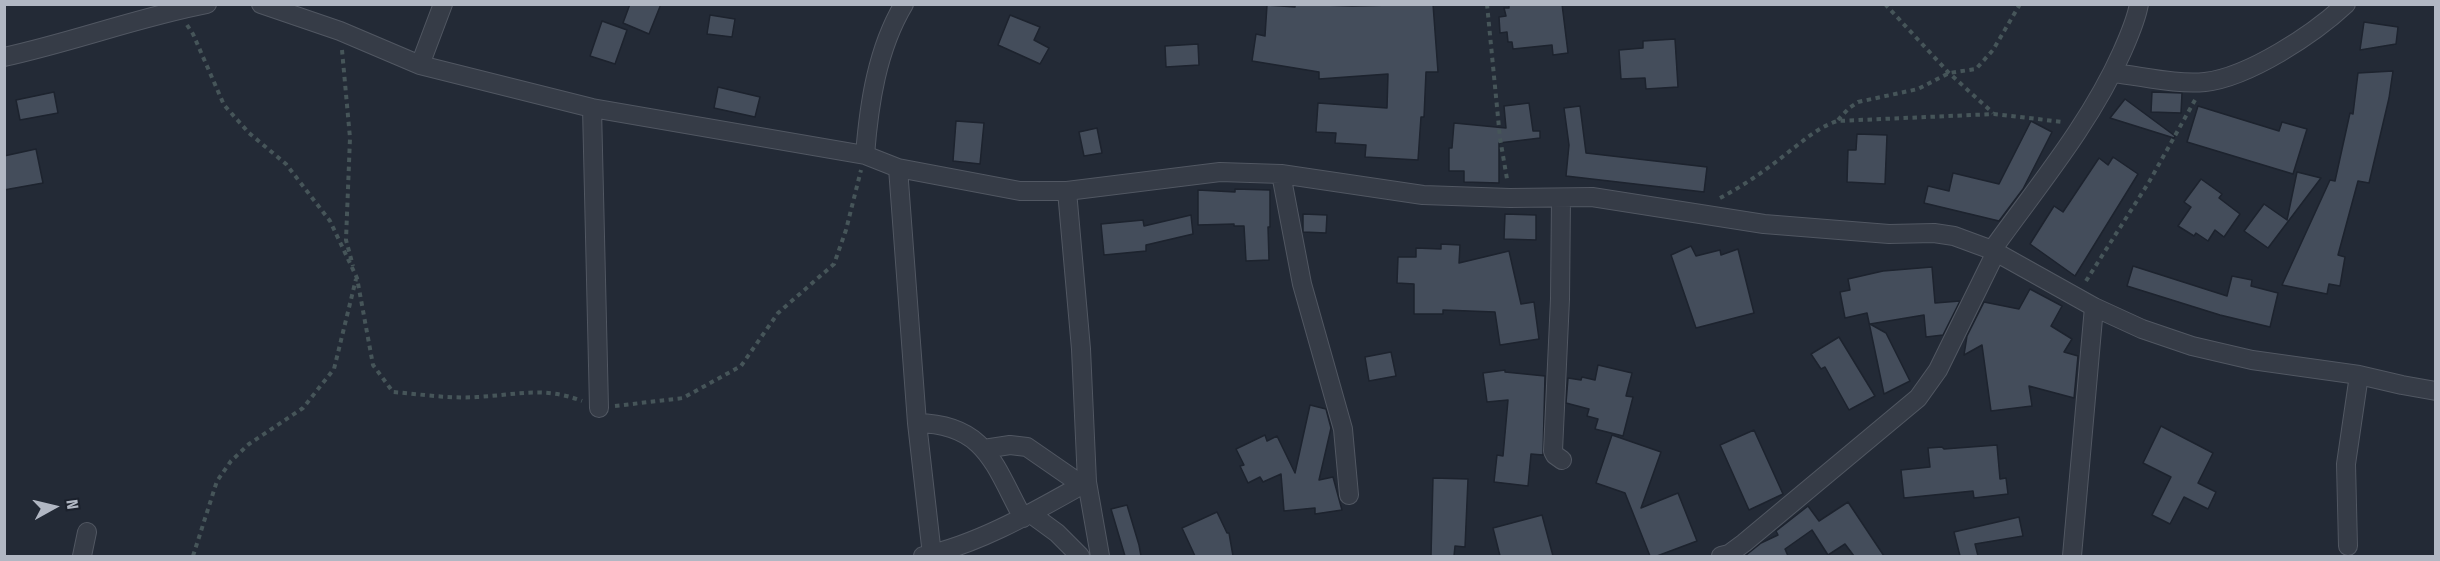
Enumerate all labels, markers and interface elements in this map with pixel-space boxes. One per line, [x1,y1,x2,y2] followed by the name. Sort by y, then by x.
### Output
[24,477,84,537] north arrow
[62,498,82,510] text: N

